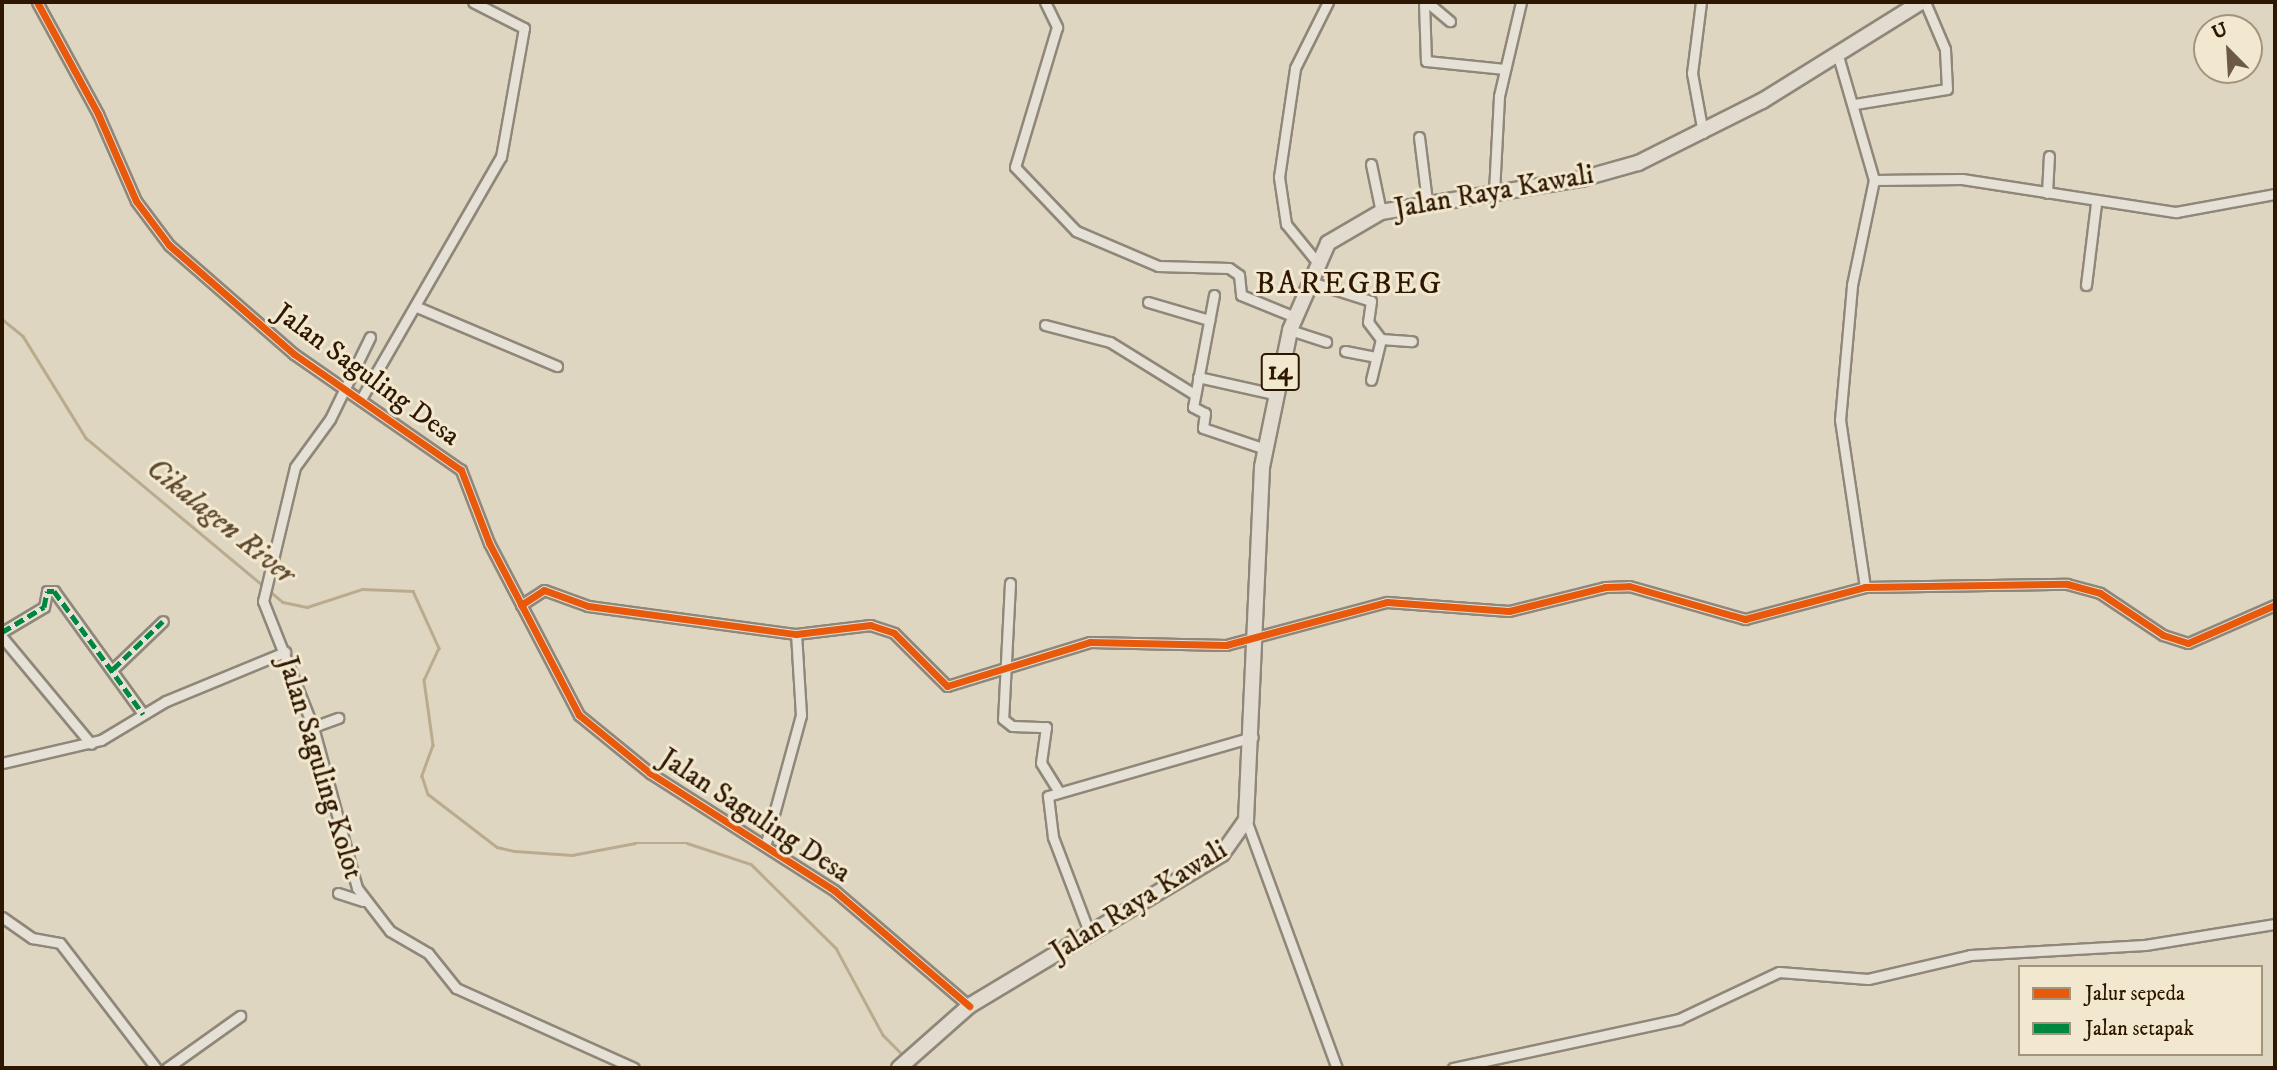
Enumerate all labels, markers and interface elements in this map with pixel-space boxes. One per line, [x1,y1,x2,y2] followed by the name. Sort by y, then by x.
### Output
[2193,14,2263,84] north arrow
[2209,18,2231,45] text: U
[1392,158,1596,226] street label: Jalan Raya Kawali
[1256,265,1442,303] district label: BAREGBEG
[268,297,466,453] street label: Jalan Saguling Desa
[1259,350,1301,394] road number: 14
[138,451,302,593] water label: Cikalagen River
[270,653,370,883] street label: Jalan Saguling Kolot
[653,742,857,890] street label: Jalan Saguling Desa
[1045,833,1233,969] street label: Jalan Raya Kawali
[2018,965,2263,1056] legend
[2085,981,2185,1007] text: Jalur sepeda
[2085,1016,2194,1042] text: Jalan setapak

